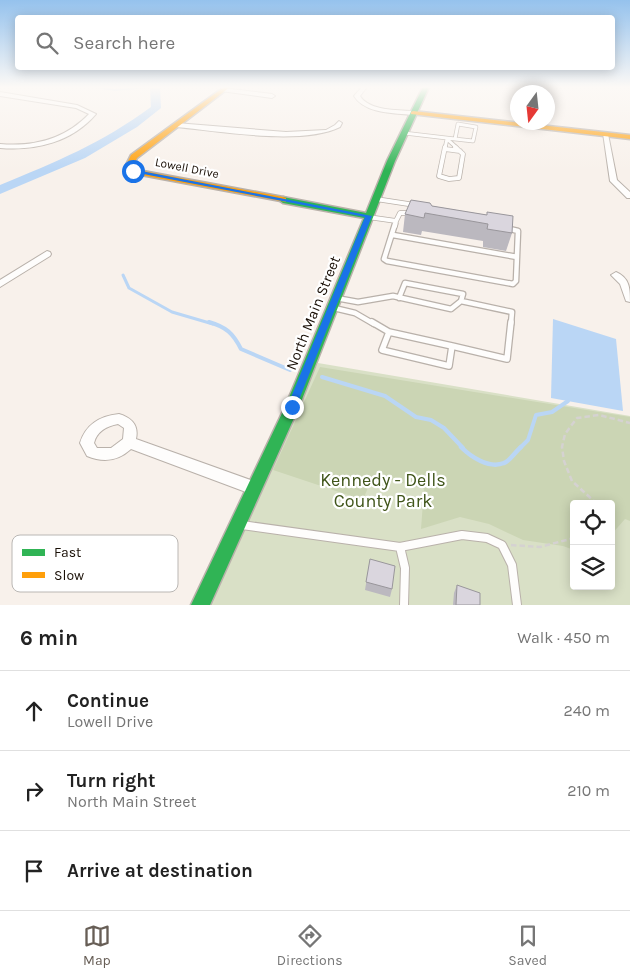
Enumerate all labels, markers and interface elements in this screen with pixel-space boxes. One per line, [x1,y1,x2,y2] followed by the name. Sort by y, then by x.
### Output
[15,15,615,70] search box
[33,29,61,57] icon: search
[73,32,175,54] text: Search here
[510,85,555,130] north arrow
[154,155,220,181] street label: Lowell Drive
[122,160,145,183] route start
[282,253,344,373] street label: North Main Street
[281,396,304,419] route end
[320,469,446,512] park label: Kennedy - Dells County Park
[570,500,615,590] map controls
[570,500,615,545] button: locate
[12,535,178,592] legend
[54,544,81,561] text: Fast
[570,545,615,590] button: layers
[54,567,84,584] text: Slow
[20,626,78,650] text: 6 min
[517,628,610,647] text: Walk · 450 m
[67,690,149,712] text: Continue
[20,697,48,725] icon: ahead
[564,701,610,720] text: 240 m
[67,712,153,731] text: Lowell Drive
[67,770,156,792] text: Turn right
[20,777,48,805] icon: right
[567,781,610,800] text: 210 m
[67,792,196,811] text: North Main Street
[20,857,48,885] icon: arrive
[67,860,253,882] text: Arrive at destination
[83,922,111,969] tab: Map
[277,922,343,969] tab: Directions
[508,922,547,969] tab: Saved

